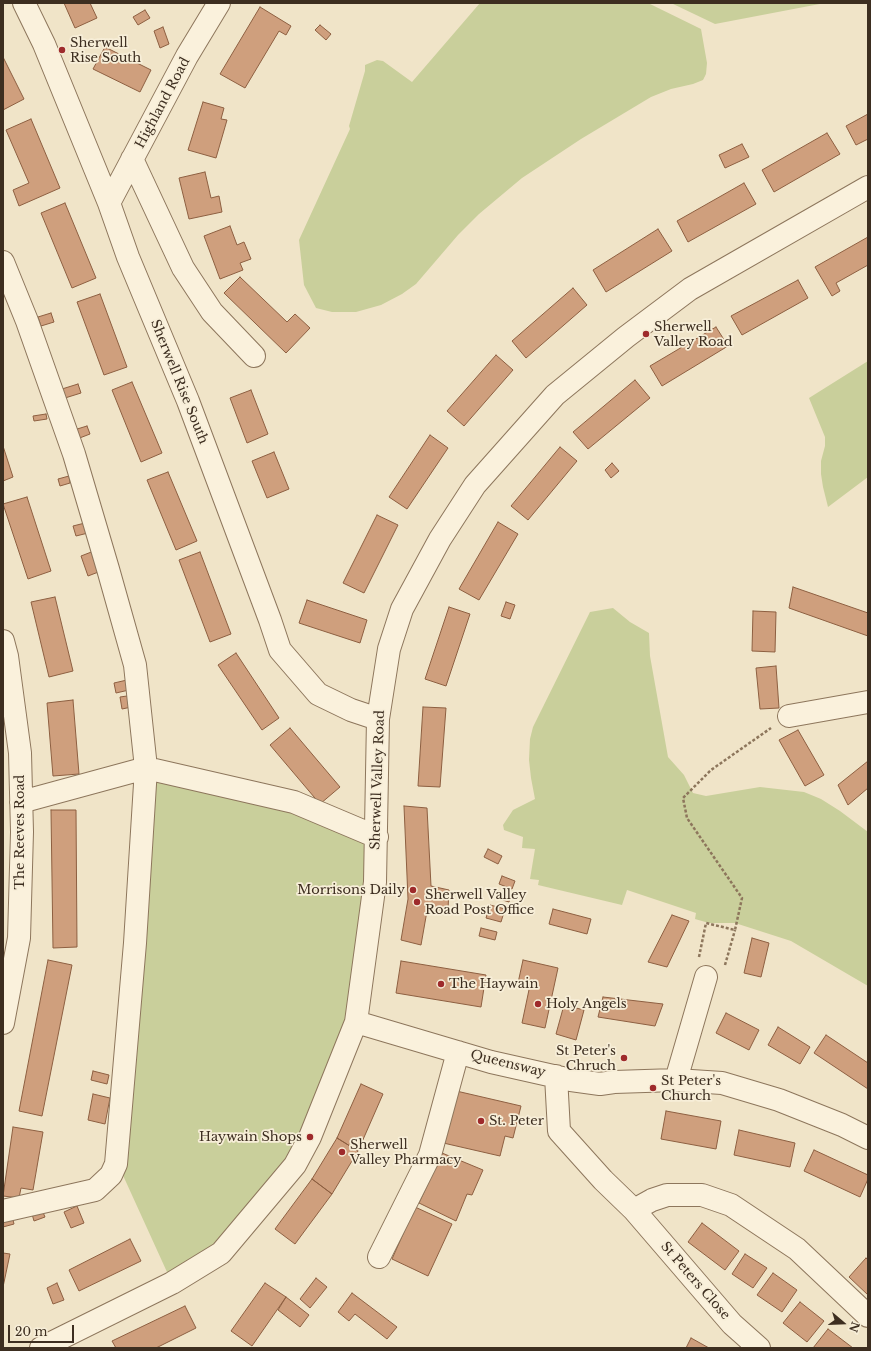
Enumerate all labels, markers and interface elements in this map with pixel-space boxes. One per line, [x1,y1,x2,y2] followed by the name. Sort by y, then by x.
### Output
[70,35,141,66] place label: Sherwell Rise South
[57,45,67,55] marker: Sherwell Rise South
[132,55,194,151] street label: Highland Road
[147,318,211,446] street label: Sherwell Rise South
[654,319,733,350] place label: Sherwell Valley Road
[641,329,651,339] marker: Sherwell Valley Road
[368,710,388,850] street label: Sherwell Valley Road
[12,775,28,889] street label: The Reeves Road
[297,882,405,898] place label: Morrisons Daily
[408,885,418,895] marker: Morrisons Daily
[425,887,534,918] place label: Sherwell Valley Road Post Office
[412,897,422,907] marker: Sherwell Valley Road Post Office
[449,976,538,992] place label: The Haywain
[436,979,446,989] marker: The Haywain
[546,996,627,1012] place label: Holy Angels
[533,999,543,1009] marker: Holy Angels
[556,1043,616,1074] place label: St Peter's Chruch
[469,1047,547,1081] street label: Queensway
[619,1053,629,1063] marker: St Peter's Chruch
[661,1073,721,1104] place label: St Peter's Church
[648,1083,658,1093] marker: St Peter's Church
[489,1113,544,1129] place label: St. Peter
[476,1116,486,1126] marker: St. Peter
[199,1129,302,1145] place label: Haywain Shops
[305,1132,315,1142] marker: Haywain Shops
[350,1137,462,1168] place label: Sherwell Valley Pharmacy
[337,1147,347,1157] marker: Sherwell Valley Pharmacy
[657,1239,733,1323] street label: St Peters Close
[823,1303,863,1343] north arrow
[10,1317,76,1343] scale bar
[846,1320,863,1334] text: N
[15,1324,47,1339] text: 20 m

